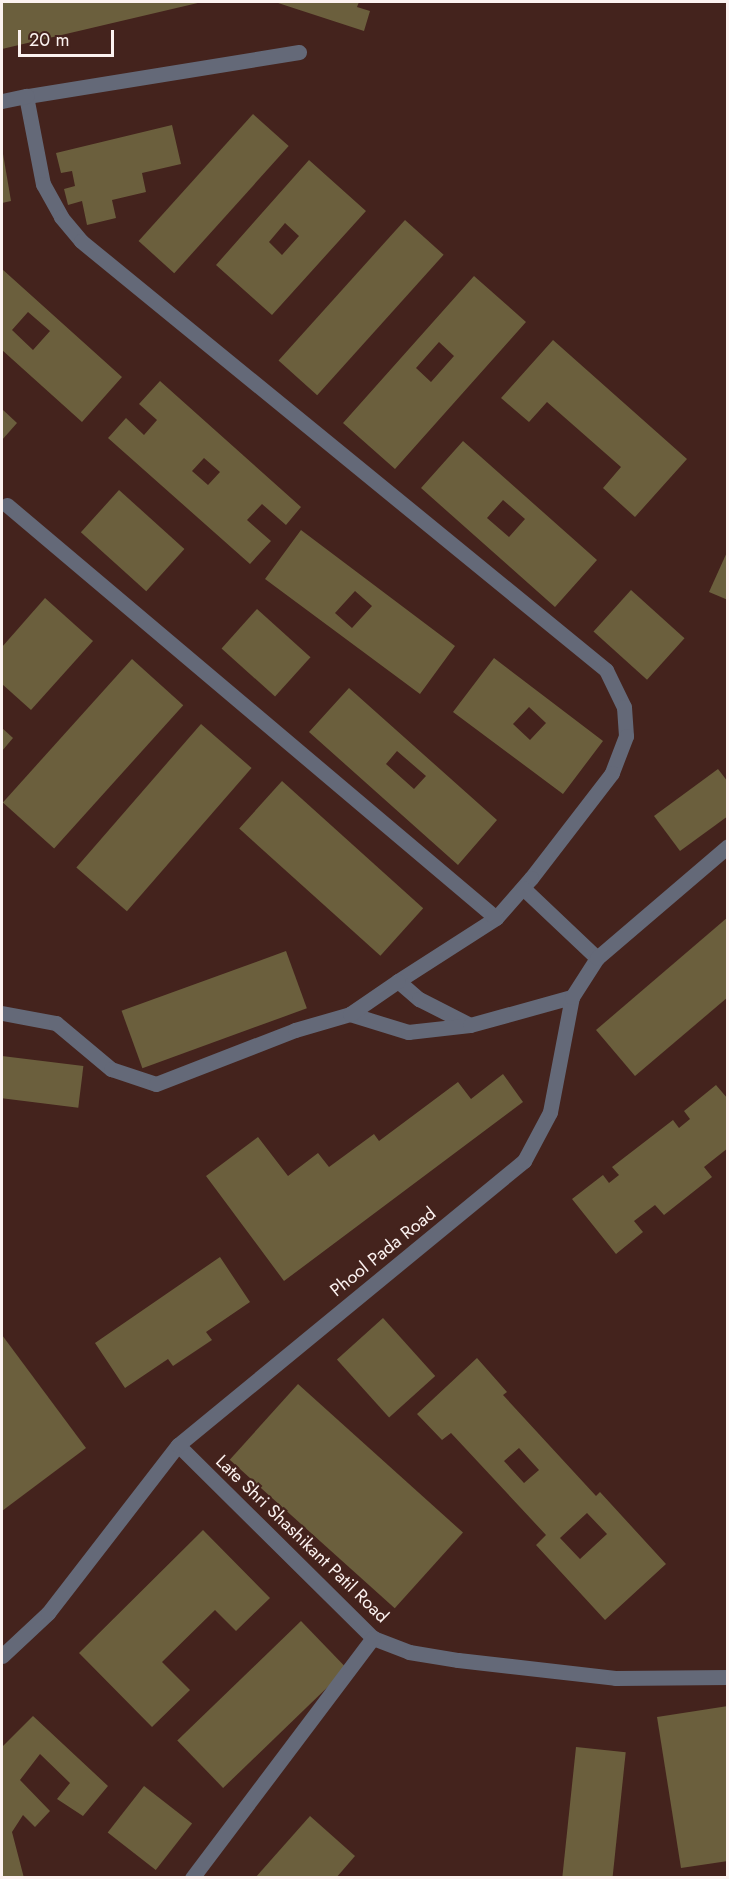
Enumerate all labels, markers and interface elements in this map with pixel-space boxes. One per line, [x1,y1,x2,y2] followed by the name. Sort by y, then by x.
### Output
[21,18,117,56] scale bar
[29,27,69,53] text: 20 m
[326,1203,440,1301] street label: Phool Pada Road
[211,1451,393,1627] street label: Late Shri Shashikant Patil Road

